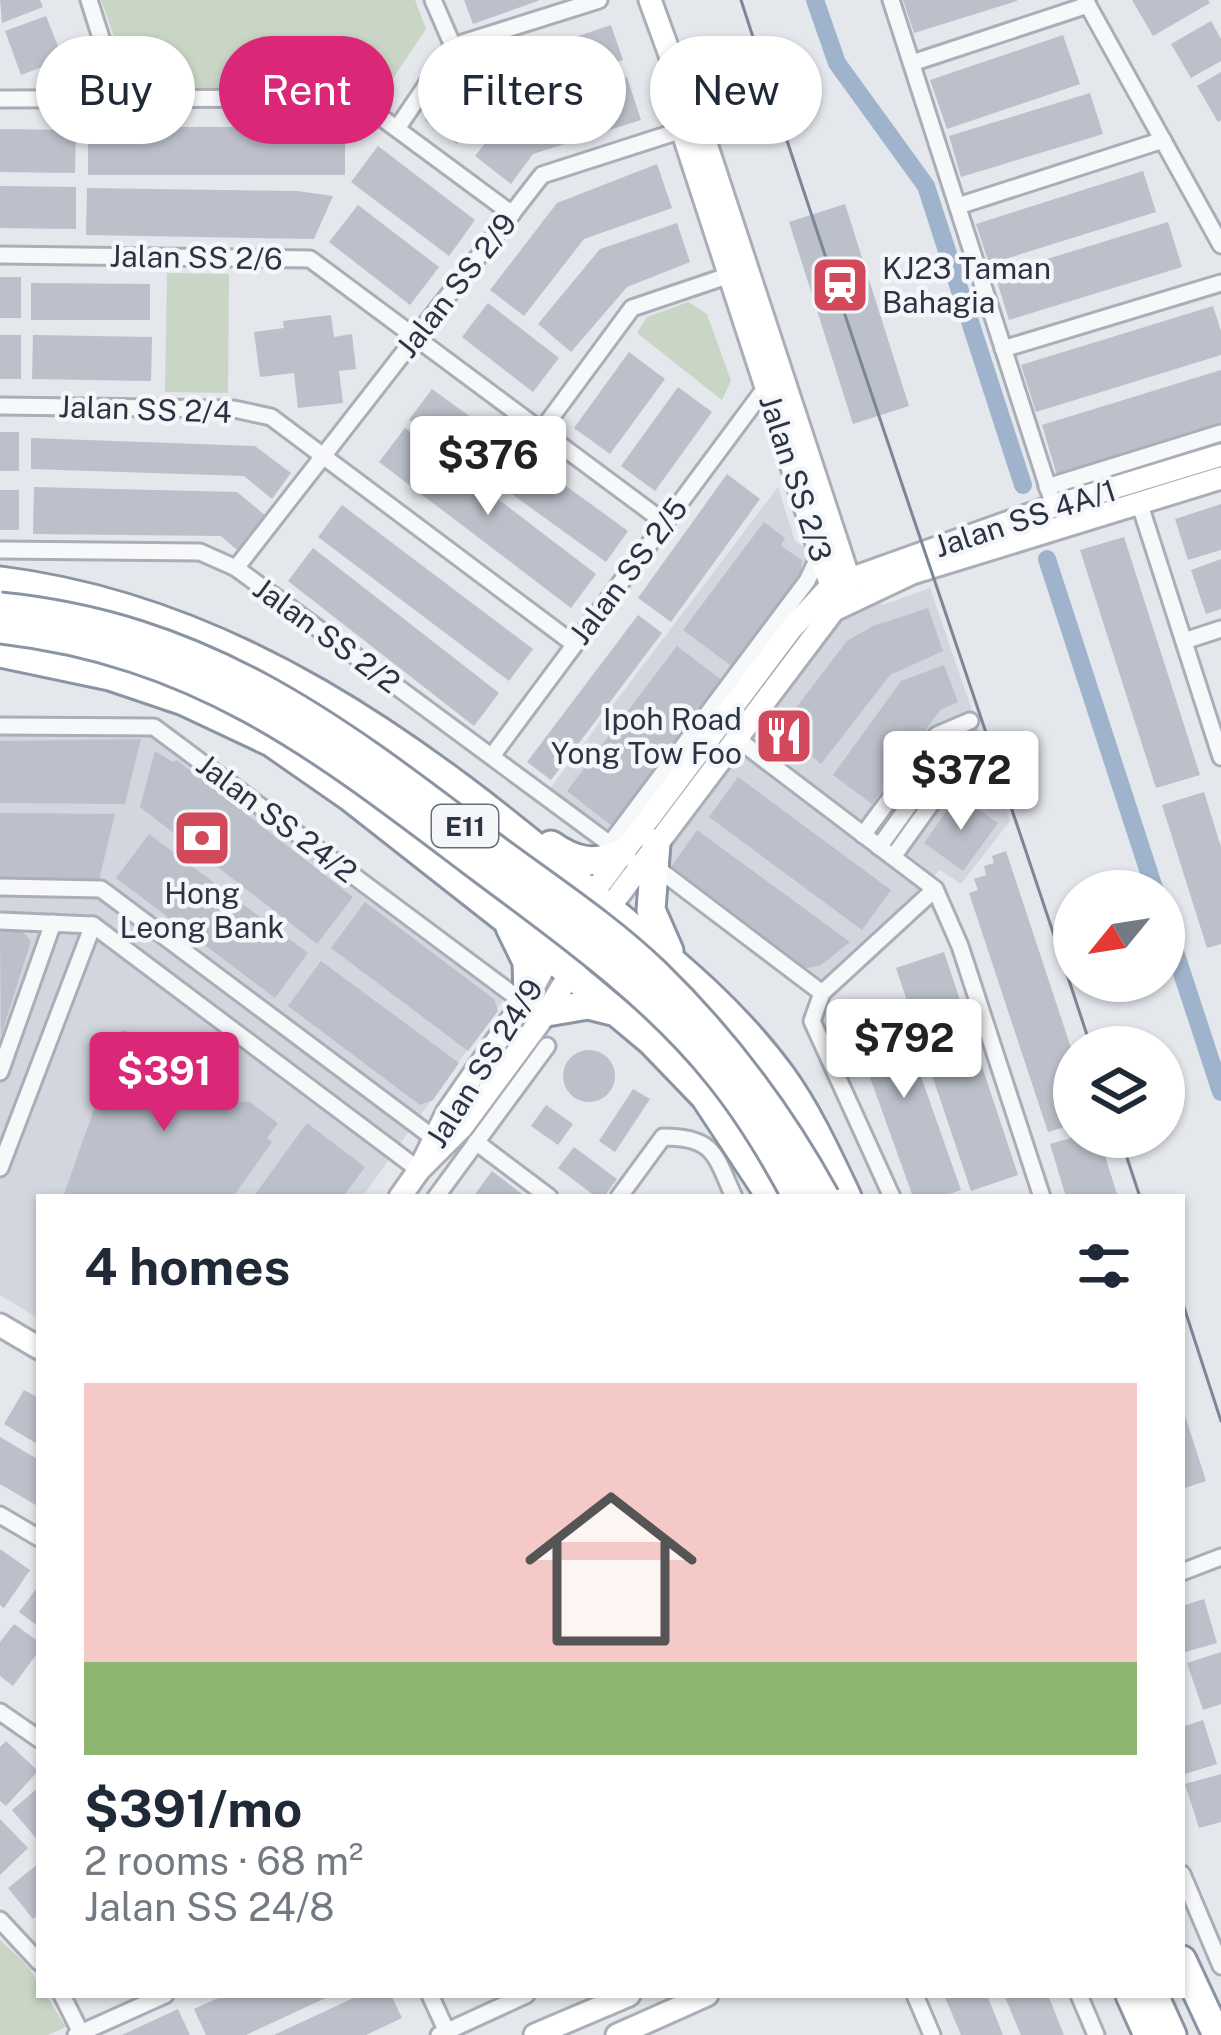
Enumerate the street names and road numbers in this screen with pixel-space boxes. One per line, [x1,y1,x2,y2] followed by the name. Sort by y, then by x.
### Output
[388,206,524,364] street label: Jalan SS 2/9
[109,237,283,277] street label: Jalan SS 2/6
[58,388,232,430] street label: Jalan SS 2/4
[752,390,840,566] street label: Jalan SS 2/3
[930,472,1120,564] street label: Jalan SS 4A/1
[561,491,695,651] street label: Jalan SS 2/5
[247,570,407,700] street label: Jalan SS 2/2
[190,746,364,890] street label: Jalan SS 24/2
[432,805,498,847] road number: E11
[418,972,550,1154] street label: Jalan SS 24/9

